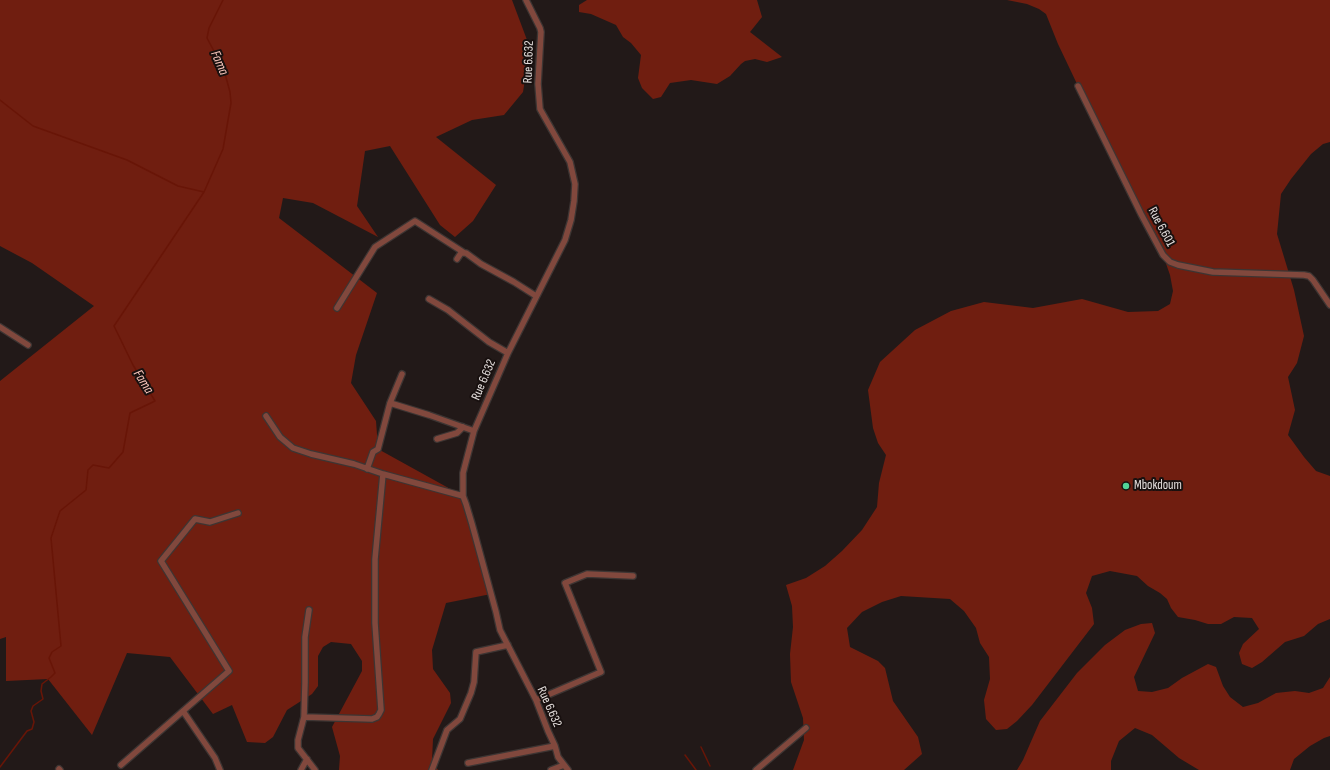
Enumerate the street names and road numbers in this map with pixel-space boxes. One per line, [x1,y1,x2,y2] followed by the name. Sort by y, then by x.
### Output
[520,40,538,84] street label: Rue 6.632
[1144,205,1178,249] street label: Rue 6.601
[468,357,500,403] street label: Rue 6.632
[533,684,565,730] street label: Rue 6.632

